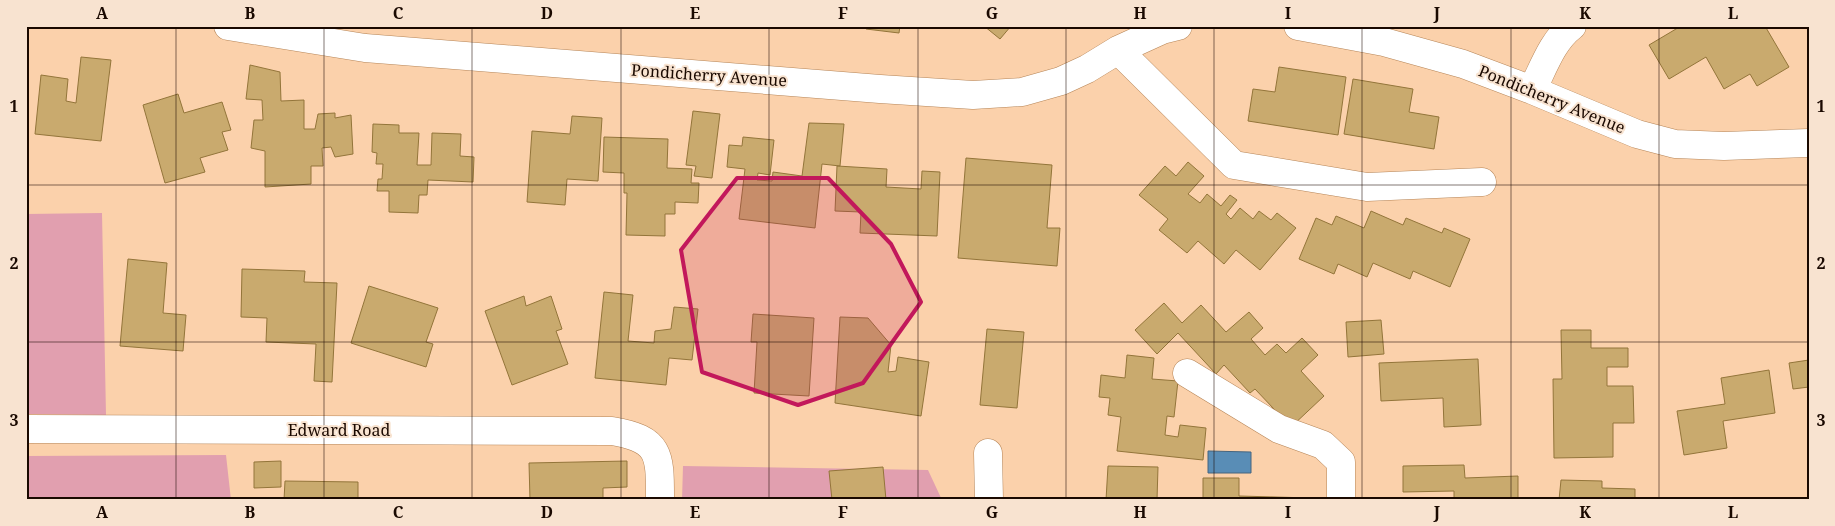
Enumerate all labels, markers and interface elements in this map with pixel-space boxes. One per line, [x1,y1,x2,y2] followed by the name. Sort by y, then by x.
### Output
[96,2,109,24] text: A
[245,2,256,24] text: B
[393,2,404,24] text: C
[541,2,553,24] text: D
[690,2,700,24] text: E
[838,2,848,24] text: F
[986,2,998,24] text: G
[1133,2,1147,24] text: H
[1285,2,1291,24] text: I
[1433,2,1441,24] text: J
[1579,2,1591,24] text: K
[1728,2,1738,24] text: L
[630,59,788,91] street label: Pondicherry Avenue
[1475,60,1629,138] street label: Pondicherry Avenue
[9,95,19,117] text: 1
[1816,95,1826,117] text: 1
[9,252,19,274] text: 2
[1816,252,1826,274] text: 2
[9,409,19,431] text: 3
[1816,409,1826,431] text: 3
[288,419,391,441] street label: Edward Road
[96,501,109,523] text: A
[245,501,256,523] text: B
[393,501,404,523] text: C
[541,501,553,523] text: D
[690,501,700,523] text: E
[838,501,848,523] text: F
[986,501,998,523] text: G
[1133,501,1147,523] text: H
[1285,501,1291,523] text: I
[1433,501,1441,523] text: J
[1579,501,1591,523] text: K
[1728,501,1738,523] text: L

